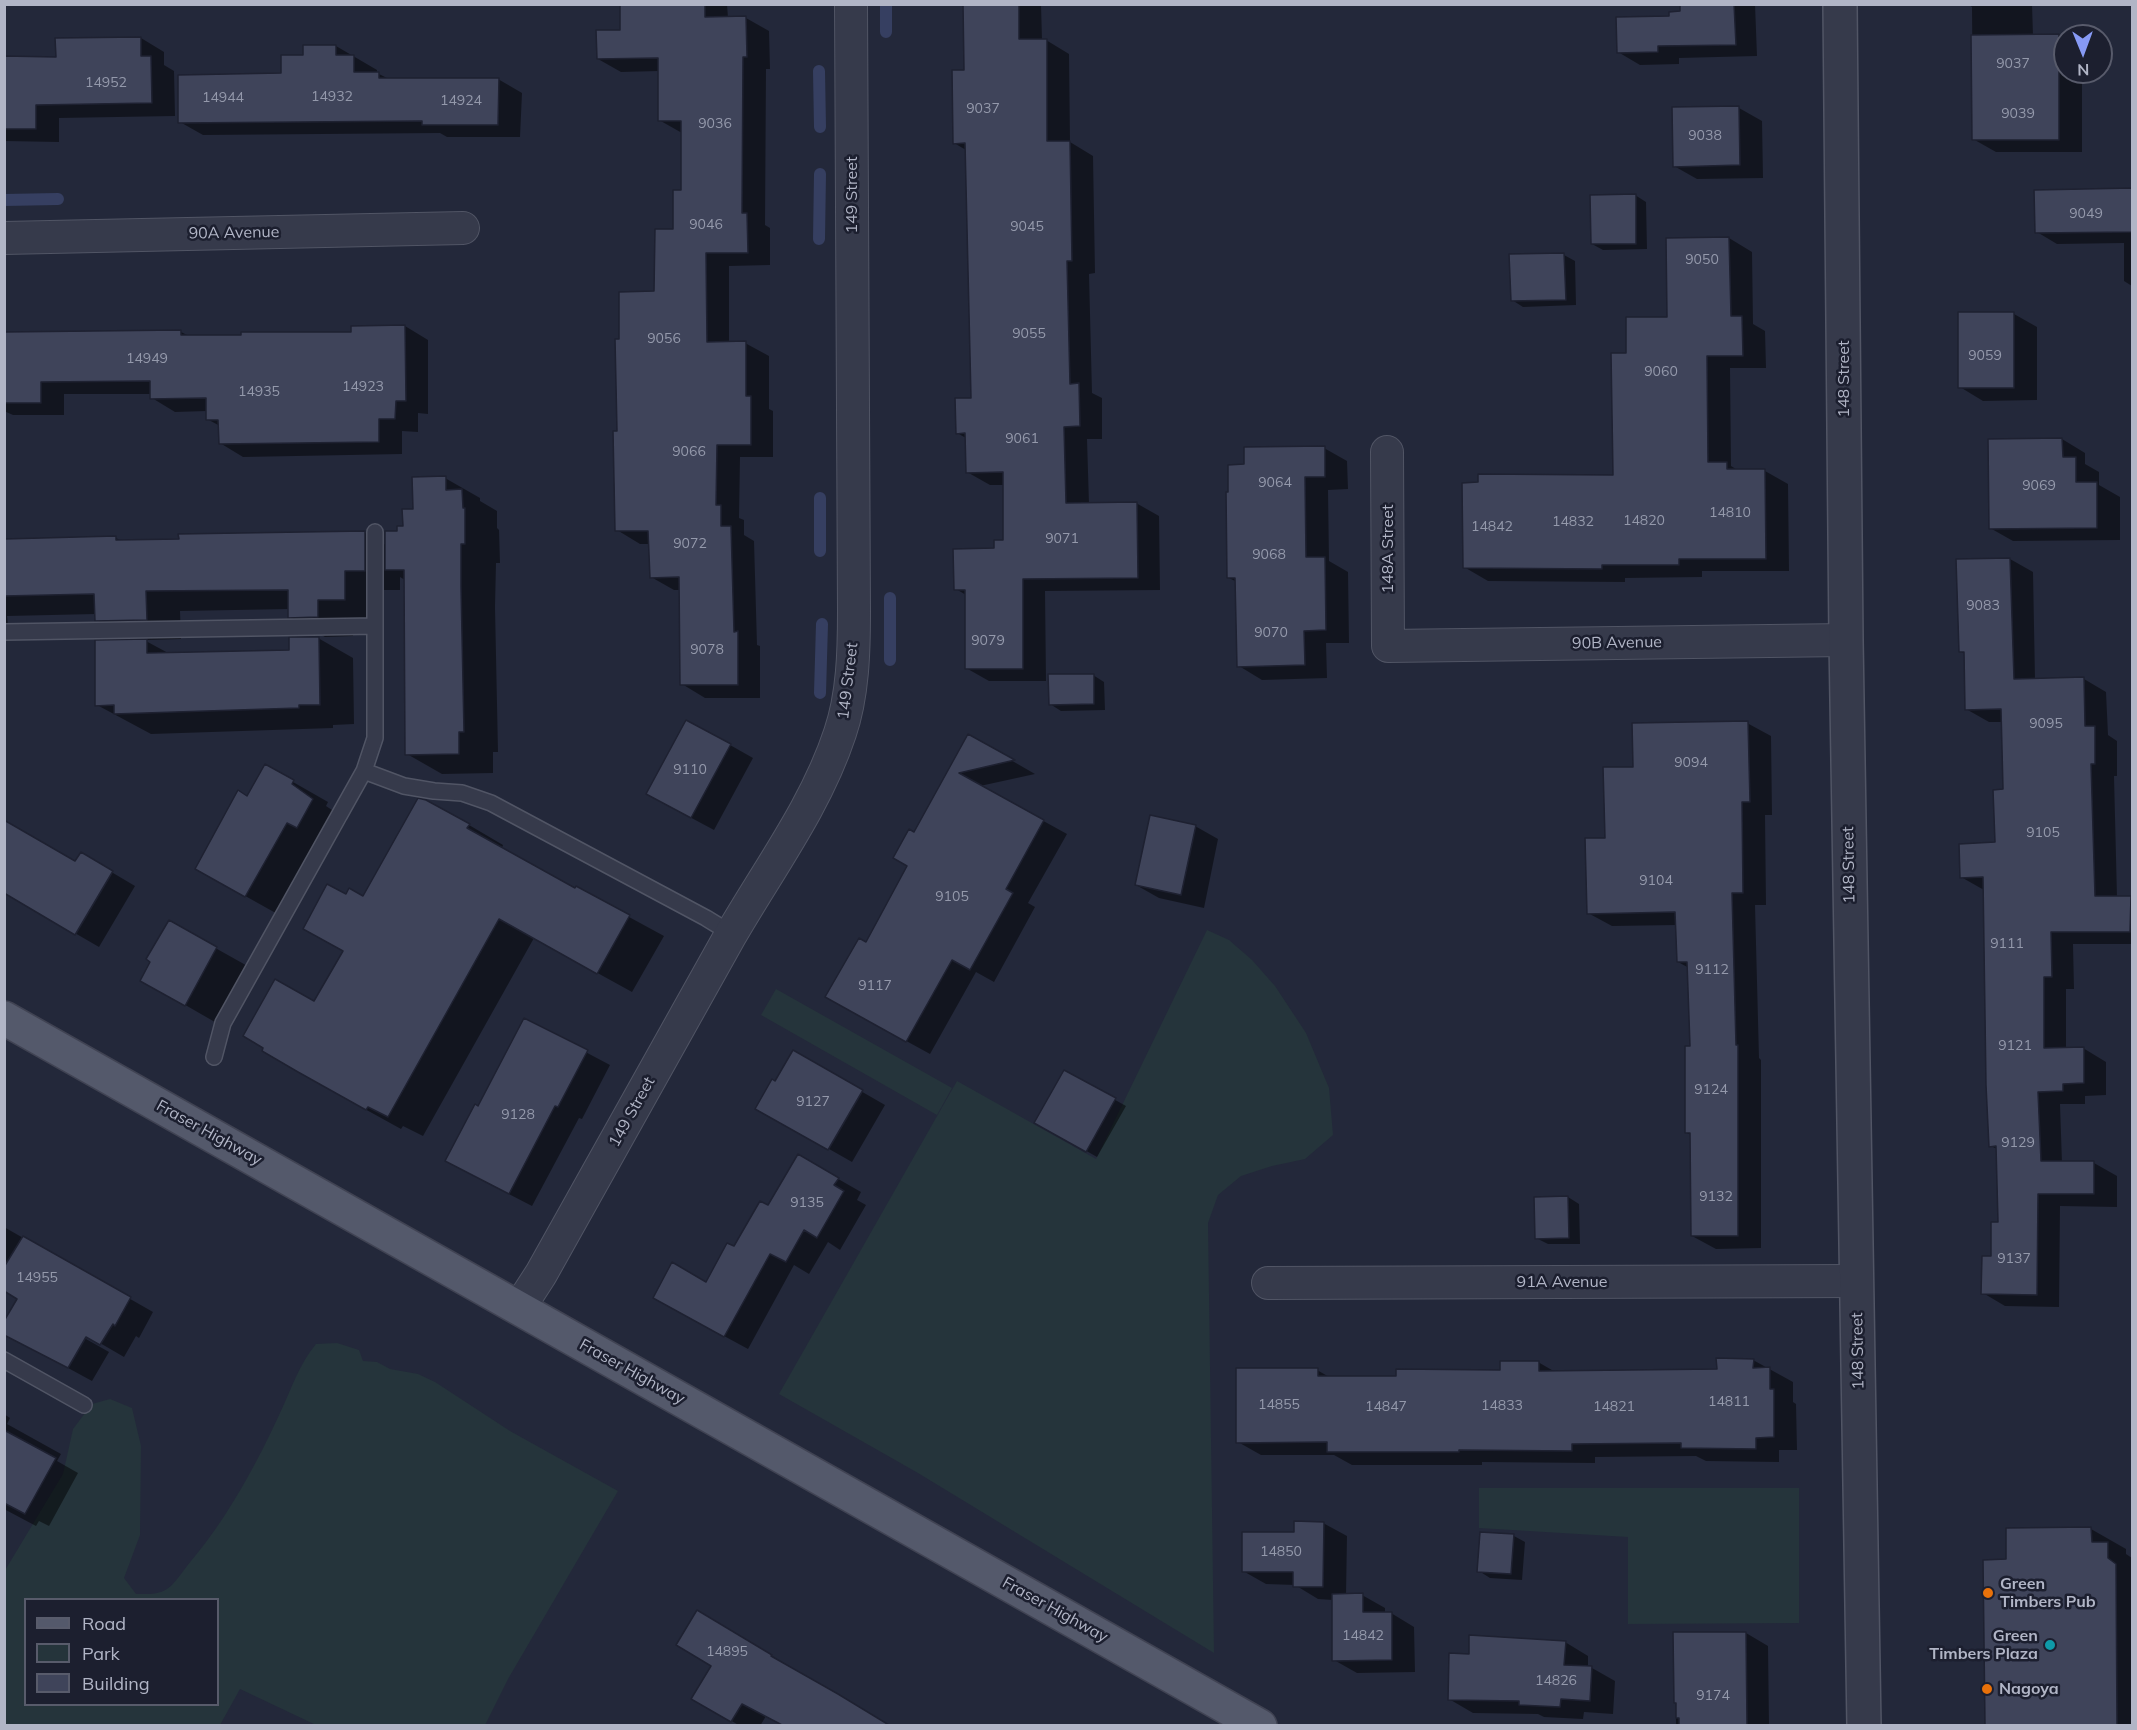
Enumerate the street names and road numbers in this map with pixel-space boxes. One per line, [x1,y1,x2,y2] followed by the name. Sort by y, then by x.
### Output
[842,156,862,234] street label: 149 Street
[188,223,280,243] street label: 90A Avenue
[1834,340,1854,418] street label: 148 Street
[1378,505,1398,593] street label: 148A Street
[1572,633,1662,653] street label: 90B Avenue
[834,642,862,720] street label: 149 Street
[1839,826,1859,904] street label: 148 Street
[605,1074,659,1150] street label: 149 Street
[153,1096,265,1170] street label: Fraser Highway
[1517,1272,1607,1292] street label: 91A Avenue
[1848,1312,1868,1390] street label: 148 Street
[576,1335,688,1409] street label: Fraser Highway
[999,1573,1111,1647] street label: Fraser Highway

